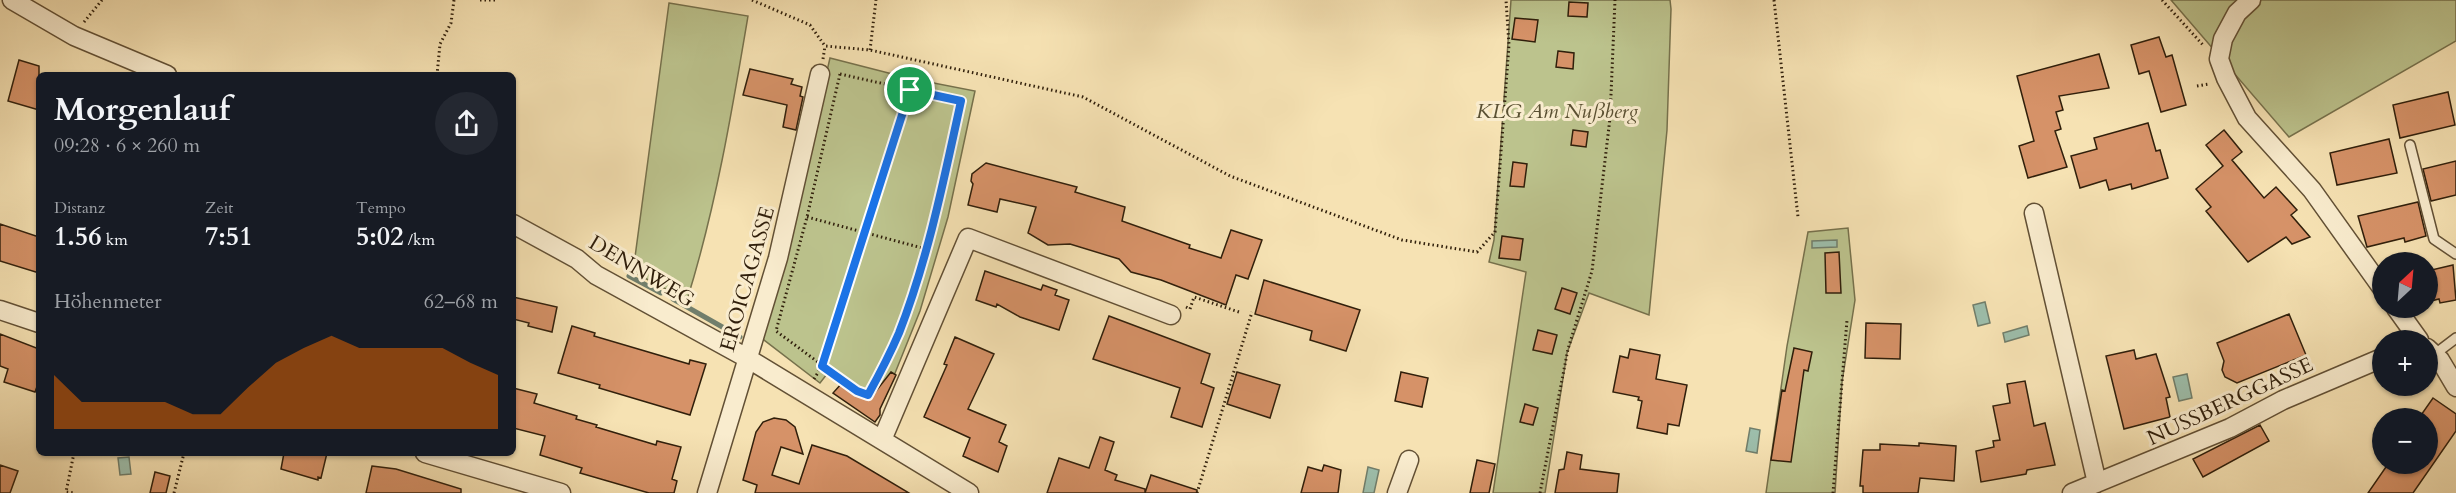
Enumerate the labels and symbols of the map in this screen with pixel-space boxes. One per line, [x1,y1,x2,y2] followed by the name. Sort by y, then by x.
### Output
[884,64,935,115] pin
[1476,97,1639,126] park label: KLG Am Nußberg
[713,203,782,355] street label: EROICAGASSE
[583,228,700,315] street label: DENNWEG
[2372,252,2438,318] north arrow
[2142,350,2318,453] street label: NUSSBERGGASSE

